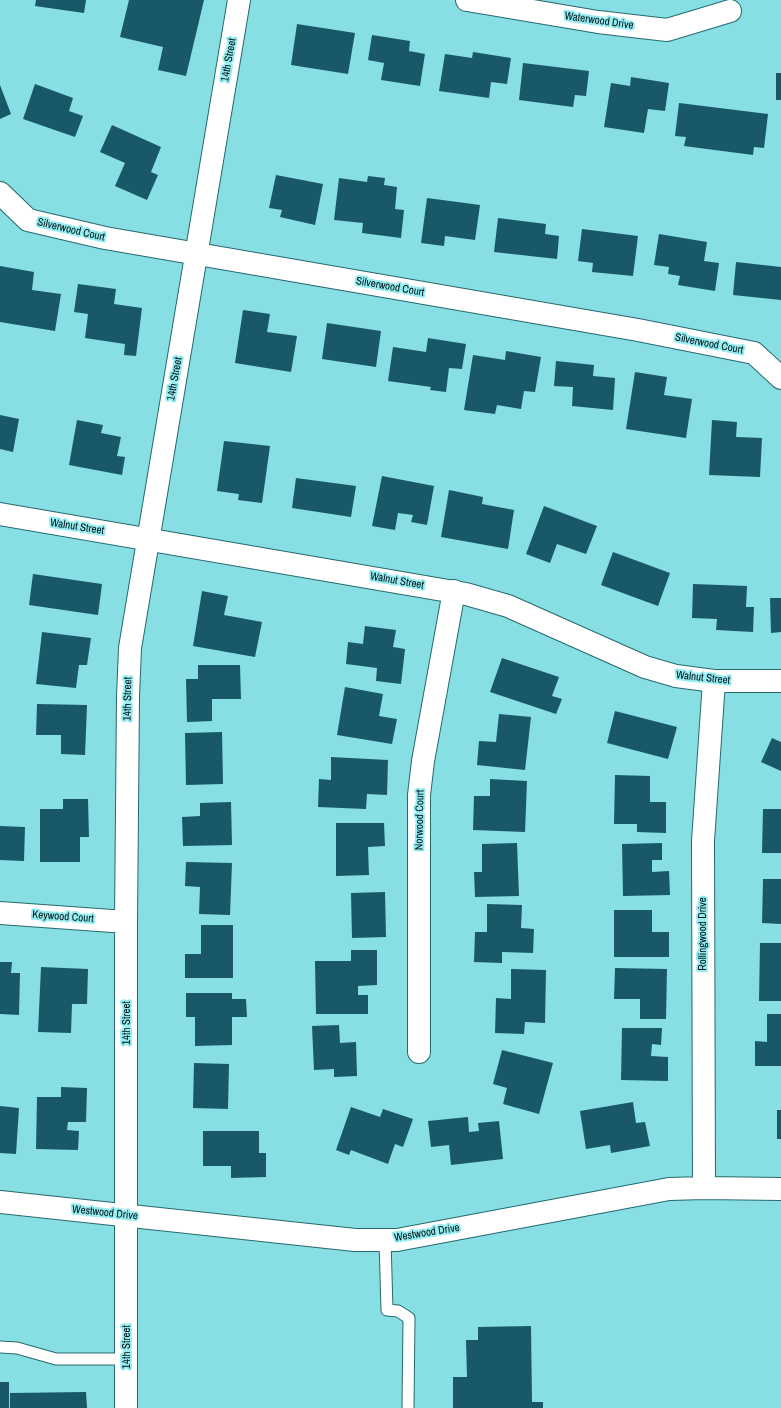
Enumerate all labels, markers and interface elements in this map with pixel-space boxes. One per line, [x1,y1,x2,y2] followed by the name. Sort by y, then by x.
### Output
[564,10,634,32] street label: Waterwood Drive
[219,37,239,83] street label: 14th Street
[36,216,106,244] street label: Silverwood Court
[355,274,425,300] street label: Silverwood Court
[674,331,744,357] street label: Silverwood Court
[165,356,185,402] street label: 14th Street
[49,516,105,538] street label: Walnut Street
[369,570,425,592] street label: Walnut Street
[675,669,731,687] street label: Walnut Street
[121,677,135,721] street label: 14th Street
[413,790,427,850] street label: Norwood Court
[696,897,710,971] street label: Rollingwood Drive
[32,908,94,926] street label: Keywood Court
[120,1001,134,1045] street label: 14th Street
[71,1203,139,1223] street label: Westwood Drive
[393,1221,461,1245] street label: Westwood Drive
[120,1325,134,1369] street label: 14th Street

